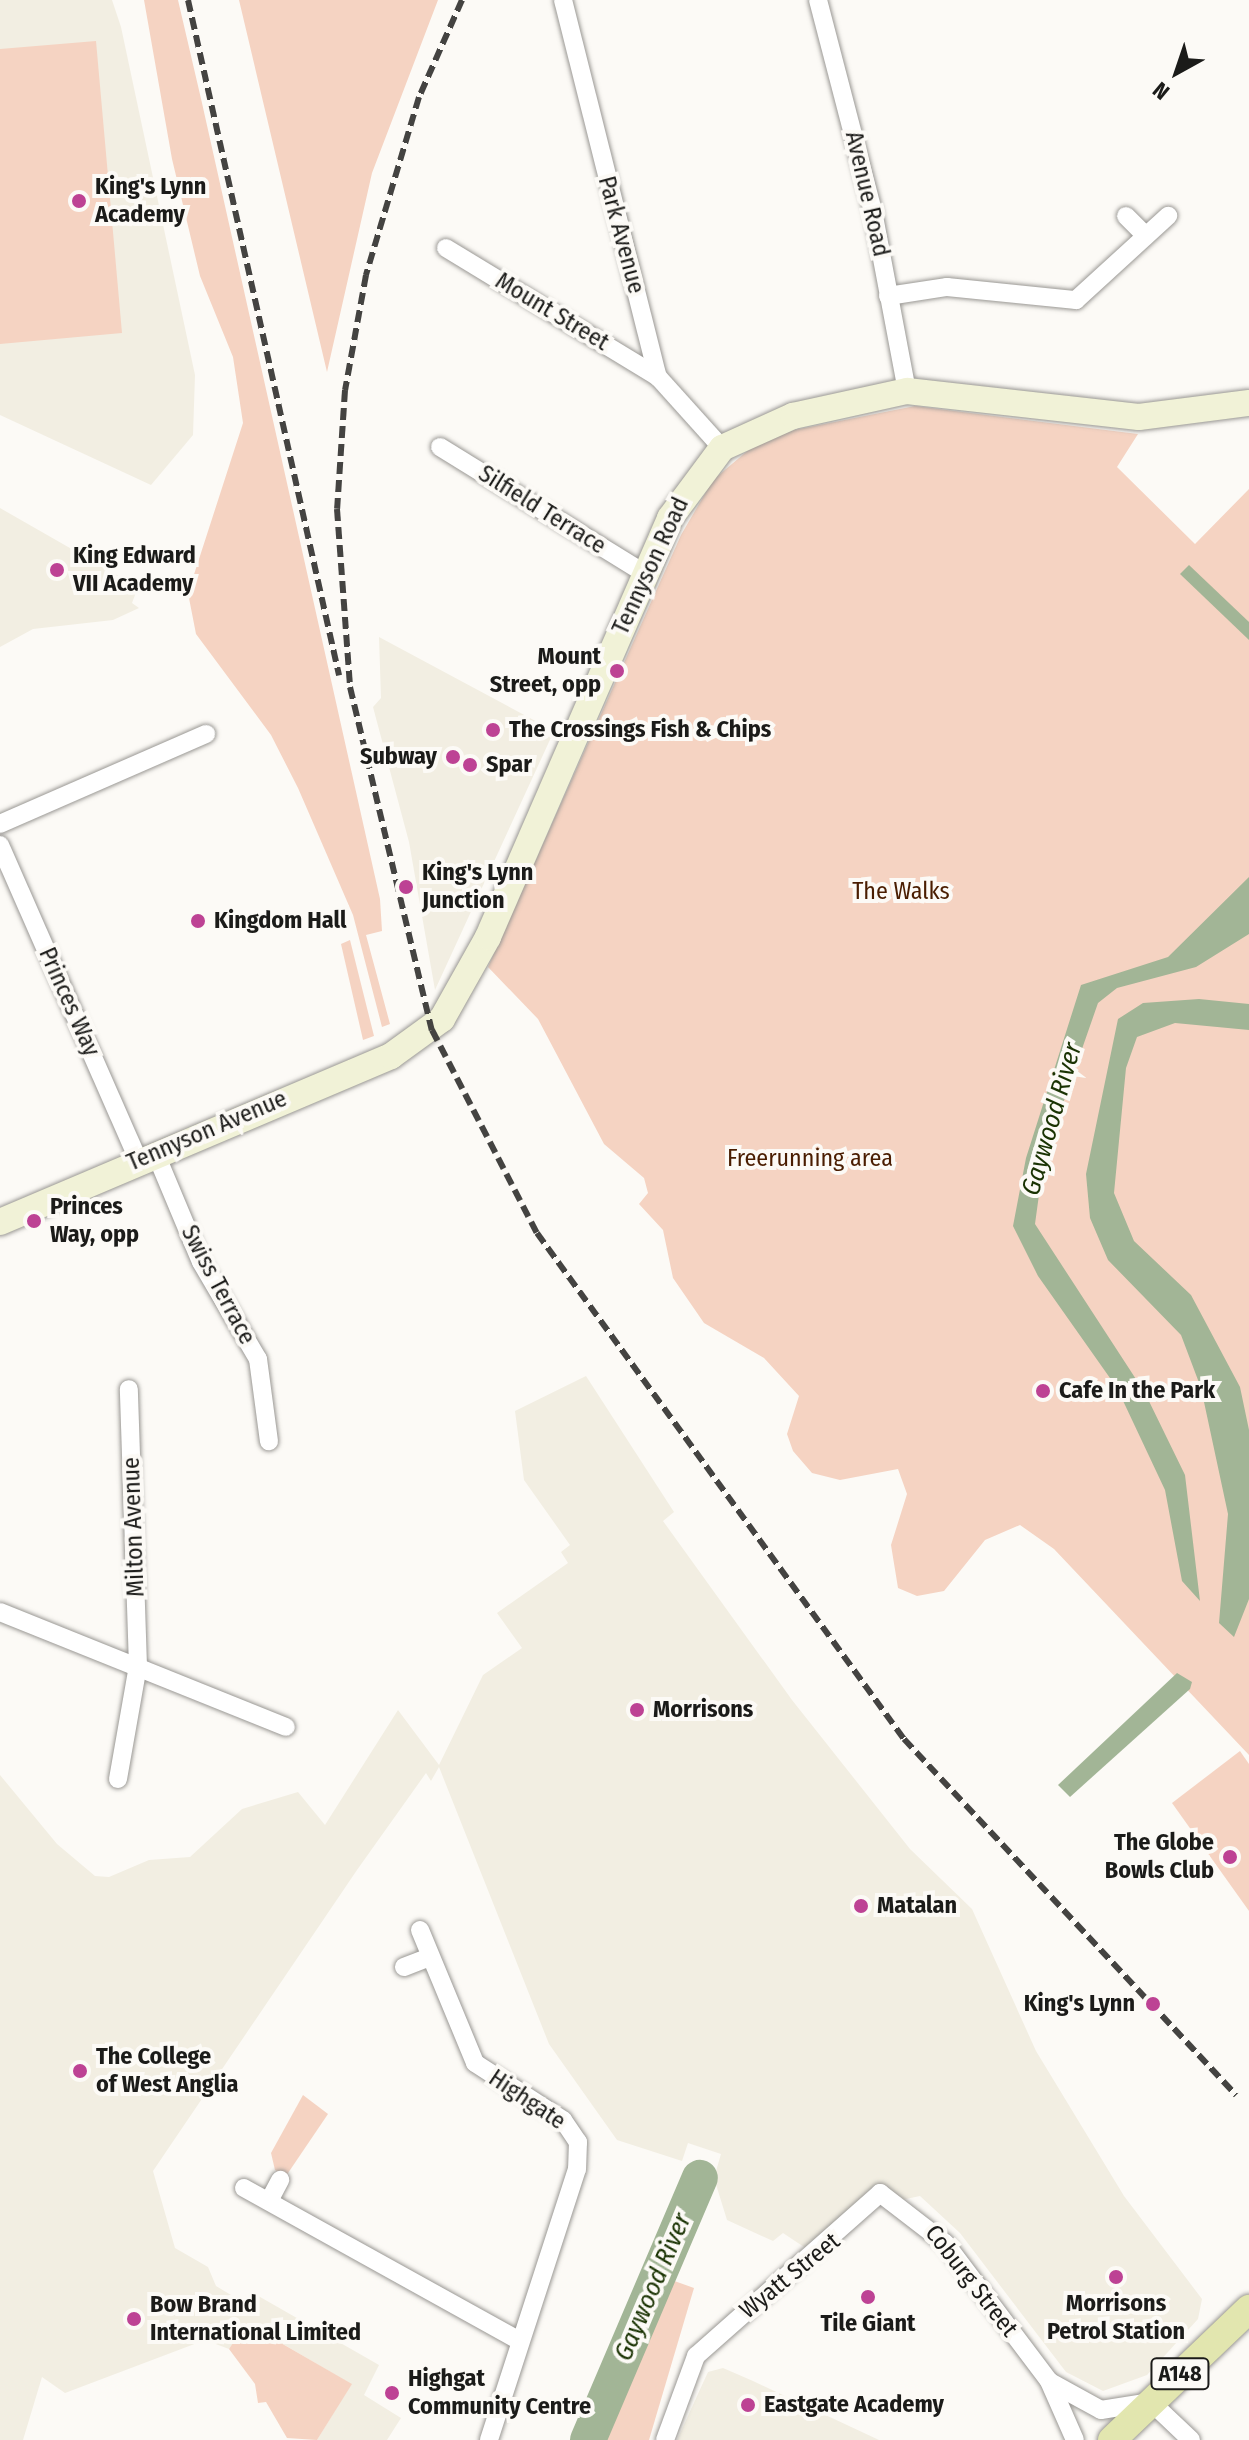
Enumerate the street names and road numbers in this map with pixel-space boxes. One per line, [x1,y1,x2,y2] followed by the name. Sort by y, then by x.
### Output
[839,129,895,259] street label: Avenue Road
[592,173,650,297] street label: Park Avenue
[490,267,614,357] street label: Mount Street
[473,460,611,560] street label: Silfield Terrace
[607,493,695,639] street label: Tennyson Road
[32,943,106,1061] street label: Princes Way
[123,1084,291,1178] street label: Tennyson Avenue
[175,1221,261,1349] street label: Swiss Terrace
[117,1457,151,1597] street label: Milton Avenue
[483,2064,571,2136] street label: Highgate
[919,2219,1023,2343] street label: Coburg Street
[734,2227,846,2325] street label: Wyatt Street
[1150,2356,1210,2392] road number: A148

